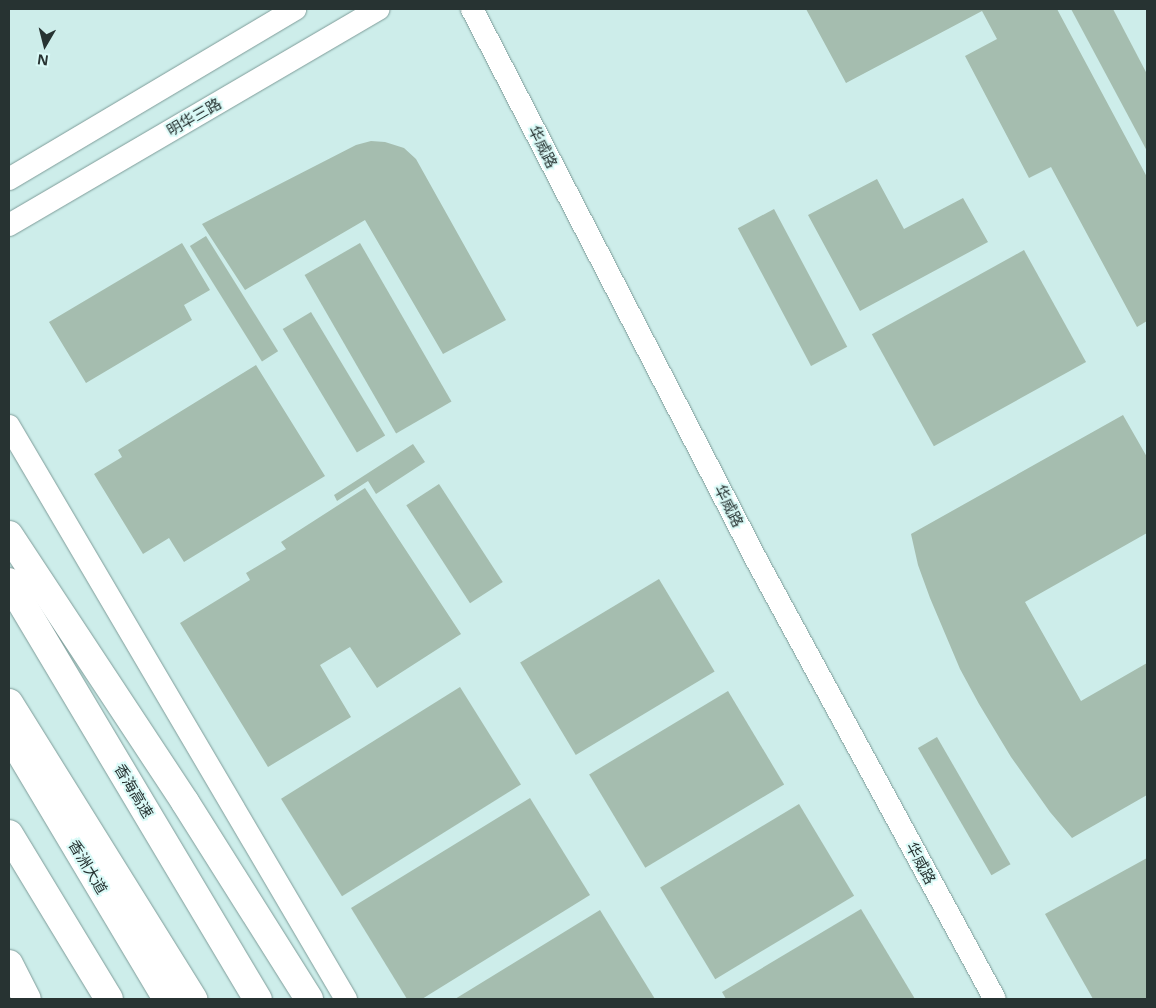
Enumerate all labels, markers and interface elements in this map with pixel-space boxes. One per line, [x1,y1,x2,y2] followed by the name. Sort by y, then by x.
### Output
[20,20,70,70] north arrow
[36,50,50,71] text: N
[164,94,224,140] street label: 明华三路
[525,123,561,171] street label: 华威路
[711,482,747,530] street label: 华威路
[111,761,157,821] street label: 香海高速
[65,837,111,897] street label: 香洲大道
[902,839,940,887] street label: 华威路

